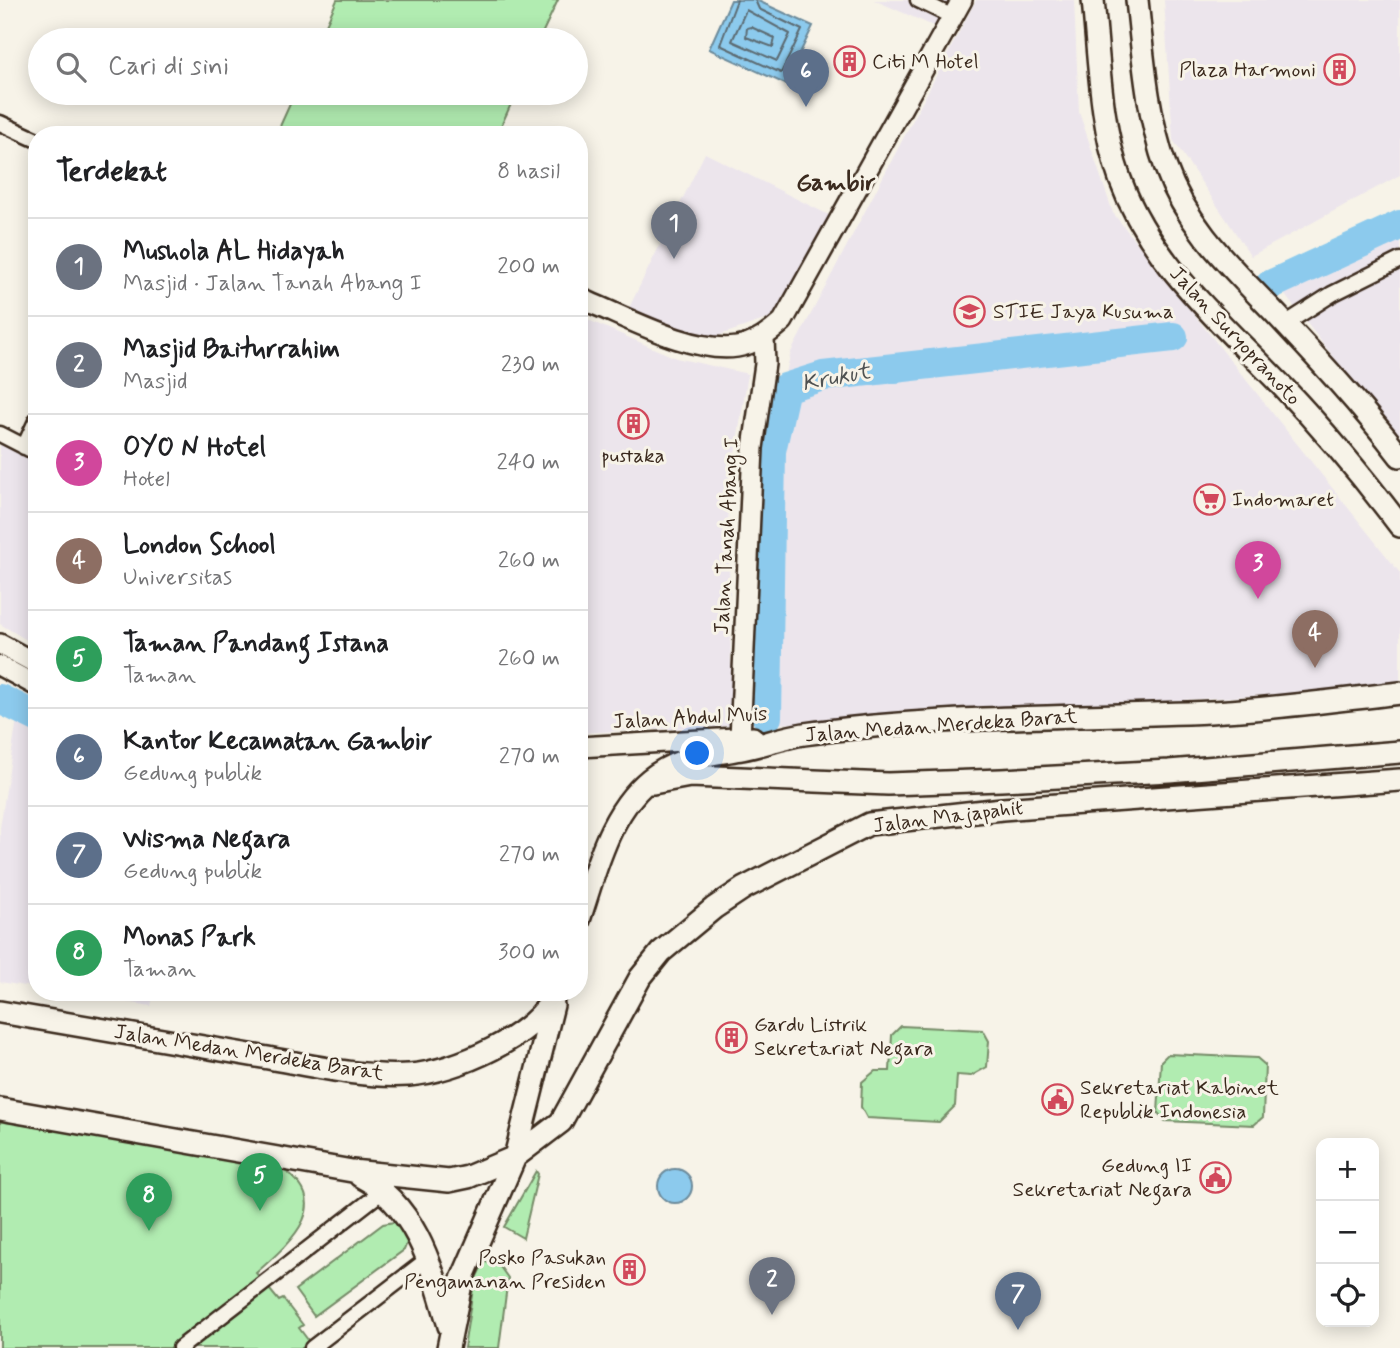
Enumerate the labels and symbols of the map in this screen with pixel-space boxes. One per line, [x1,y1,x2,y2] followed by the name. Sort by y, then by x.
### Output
[832,45,866,79] building icon: Citi M Hotel
[872,48,979,76] place label: Citi M Hotel
[783,49,829,107] pin: 6
[1322,53,1356,87] building icon: Plaza Harmoni
[1179,56,1316,84] place label: Plaza Harmoni
[796,168,876,199] district label: Gambir
[651,201,697,259] pin: 1
[1163,260,1307,412] street label: Jalan Suryopranoto
[953,295,987,329] school or university icon: STIE Jaya Kusuma
[993,298,1174,326] place label: STIE Jaya Kusuma
[799,356,874,399] water label: Krukut
[616,407,650,441] building icon: pustaka
[708,437,747,635] street label: Jalan Tanah Abang I
[601,442,665,470] place label: pustaka
[1192,483,1226,517] supermarket icon: Indomaret
[1232,486,1334,514] place label: Indomaret
[1235,541,1281,599] pin: 3
[1292,610,1338,668] pin: 4
[612,700,768,736] street label: Jalan Abdul Muis
[804,702,1079,749] street label: Jalan Medan Merdeka Barat
[680,736,714,770] your location
[871,794,1025,840] street label: Jalan Majapahit
[754,1011,933,1065] place label: Gardu Listrik Sekretariat Negara
[112,1018,387,1088] street label: Jalan Medan Merdeka Barat
[714,1020,748,1054] building icon: Gardu Listrik Sekretariat Negara
[1080,1074,1280,1126] place label: Sekretariat Kabinet Republik Indonesia
[1040,1083,1074,1117] public building icon: Sekretariat Kabinet Republik Indonesia
[1013,1152,1192,1206] place label: Gedung II Sekretariat Negara
[237,1153,283,1211] pin: 5
[1198,1161,1232,1195] public building icon: Gedung II Sekretariat Negara
[126,1173,172,1231] pin: 8
[404,1244,606,1297] place label: Posko Pasukan Pengamanan Presiden
[612,1253,646,1287] building icon: Posko Pasukan Pengamanan Presiden
[749,1257,795,1315] pin: 2
[995,1272,1041,1330] pin: 7

